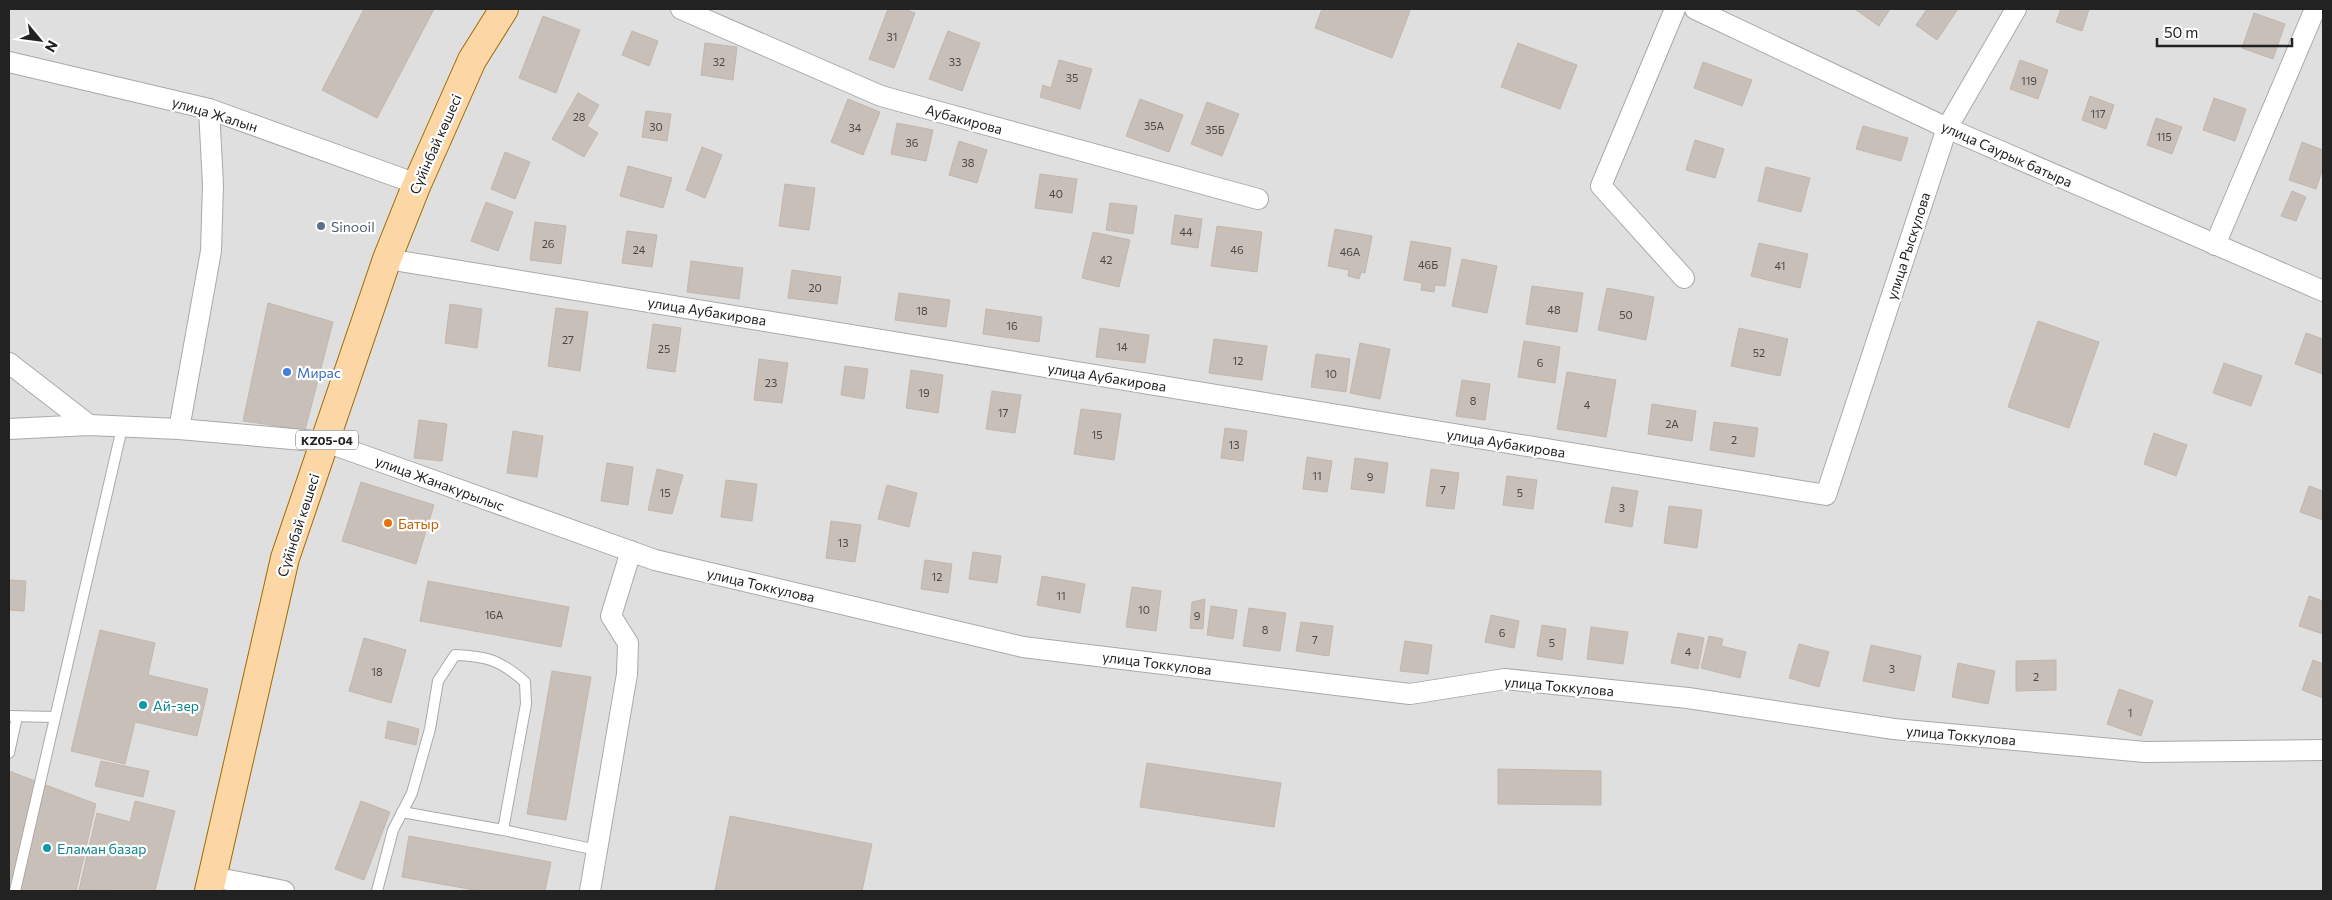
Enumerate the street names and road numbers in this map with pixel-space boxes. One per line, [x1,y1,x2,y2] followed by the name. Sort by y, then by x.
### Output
[405,91,465,197] street label: Сүйінбай көшесі
[170,93,260,135] street label: улица Жалын
[924,101,1004,137] street label: Аубакирова
[1939,117,2075,191] street label: улица Саурык батыра
[1883,190,1933,302] street label: улица Рыскулова
[646,293,768,329] street label: улица Аубакирова
[1046,359,1168,395] street label: улица Аубакирова
[1445,425,1567,461] street label: улица Аубакирова
[296,430,358,450] road number: KZ05-04
[373,452,507,514] street label: улица Жанакурылыс
[273,471,323,579] street label: Сүйінбай көшесі
[705,564,817,606] street label: улица Токкулова
[1101,648,1213,678] street label: улица Токкулова
[1503,673,1615,699] street label: улица Токкулова
[1905,722,2017,748] street label: улица Токкулова

